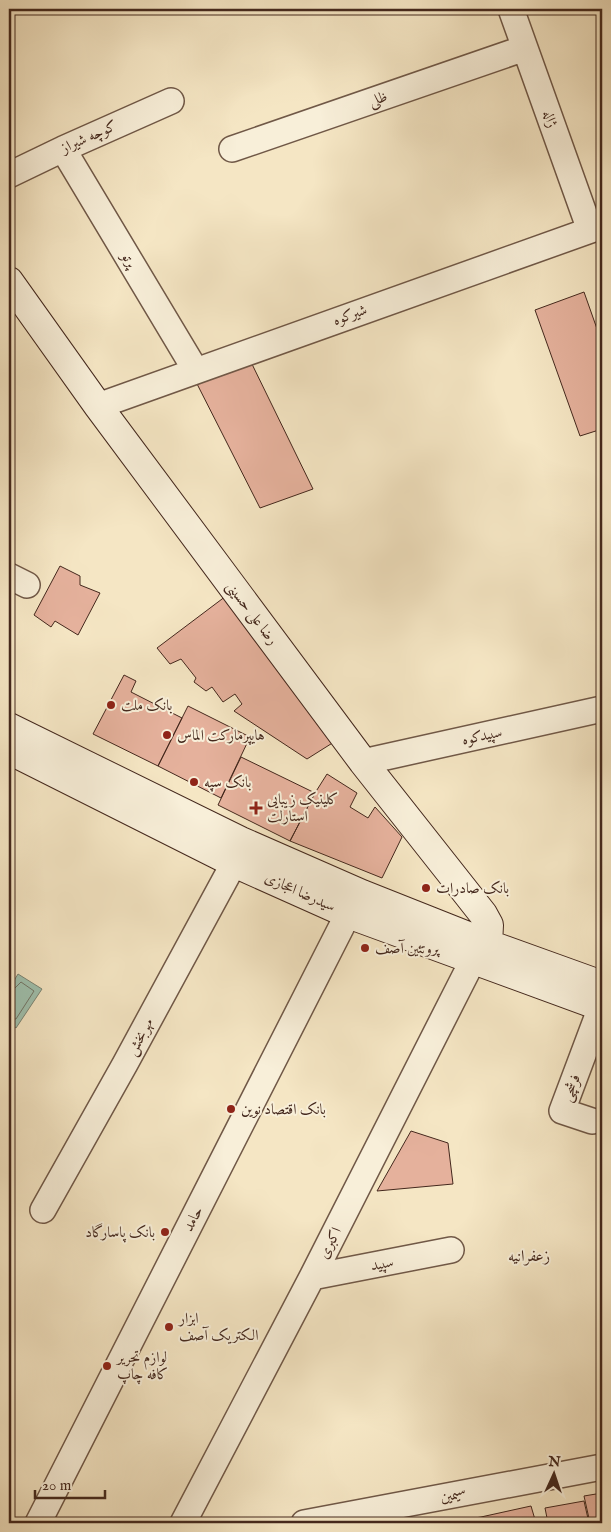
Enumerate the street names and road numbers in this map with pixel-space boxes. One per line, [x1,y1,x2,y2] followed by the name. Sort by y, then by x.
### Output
[366,87,390,112] street label: ظلی
[538,108,562,130] street label: ژاله
[56,116,120,159] street label: کوچه شیراز
[116,247,142,273] street label: پرتو
[330,300,370,330] street label: شیرکوه
[221,577,282,649] street label: رضا علی حسینی
[460,722,504,750] street label: سپیدکوه
[262,868,338,916] street label: سیدرضا اعجازی
[122,1015,158,1059] street label: مهربخش
[557,1071,586,1105] street label: فرشچی
[179,1203,207,1235] street label: حامد
[314,1224,346,1262] street label: اکبری
[369,1252,395,1276] street label: سپید
[439,1483,467,1507] street label: سیمین

